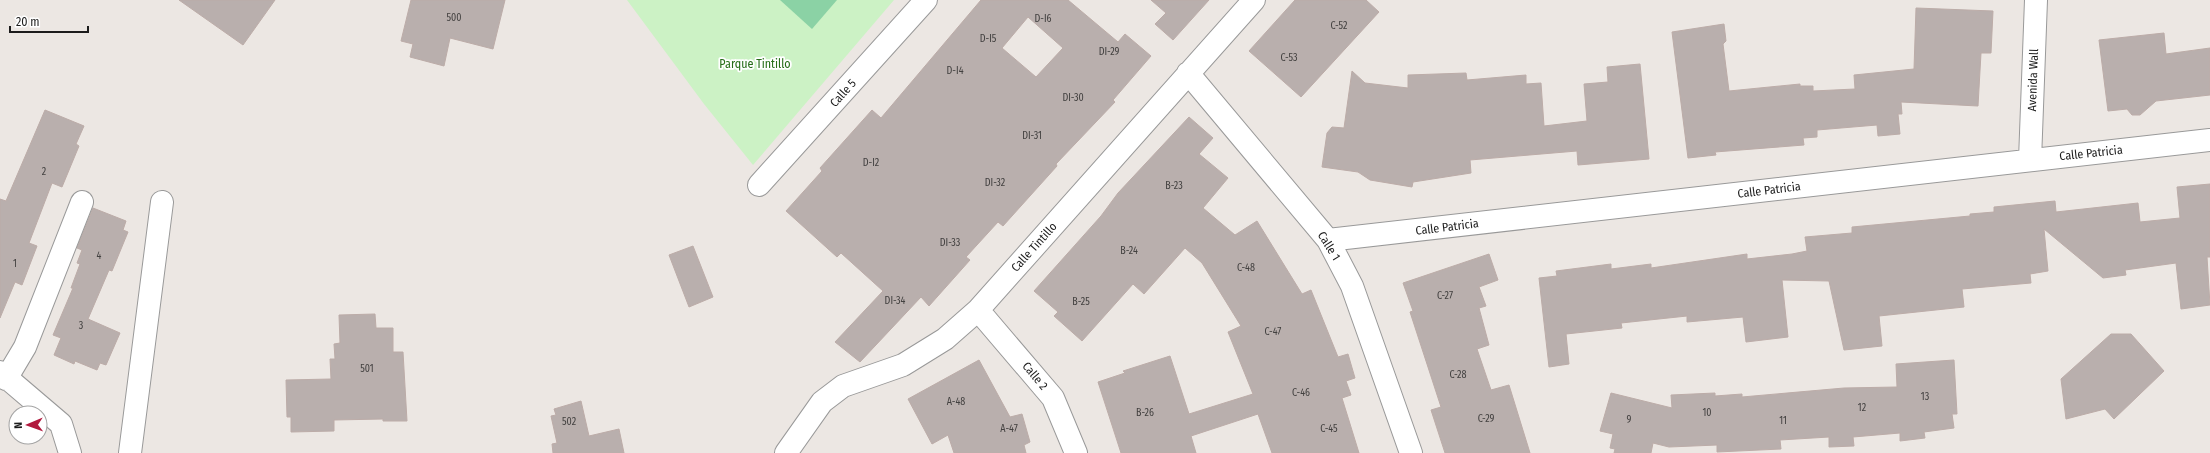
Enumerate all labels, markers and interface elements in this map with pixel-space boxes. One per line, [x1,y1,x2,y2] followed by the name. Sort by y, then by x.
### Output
[10,8,88,34] scale bar
[446,12,462,24] house number: 500
[1034,13,1052,25] house number: D-I6
[16,15,40,29] text: 20 m
[1331,20,1348,32] house number: C-52
[980,33,997,45] house number: D-I5
[1099,46,1119,58] house number: DI-29
[2025,48,2041,112] street label: Avenida Wall
[1280,52,1298,64] house number: C-53
[719,57,791,71] park label: Parque Tintillo
[947,65,964,77] house number: D-I4
[827,76,859,110] street label: Calle 5
[1062,92,1084,104] house number: DI-30
[1022,130,1042,142] house number: DI-31
[2059,143,2123,163] street label: Calle Patricia
[863,157,880,169] house number: D-I2
[42,166,47,178] house number: 2
[985,177,1006,189] house number: DI-32
[1737,179,1801,201] street label: Calle Patricia
[1165,180,1183,192] house number: B-23
[1415,216,1479,238] street label: Calle Patricia
[1008,220,1060,274] street label: Calle Tintillo
[1315,229,1343,263] street label: Calle 1
[940,237,961,249] house number: DI-33
[1120,245,1138,257] house number: B-24
[97,250,102,262] house number: 4
[13,258,17,270] house number: 1
[1237,262,1255,274] house number: C-48
[1437,290,1453,302] house number: C-27
[885,295,906,307] house number: DI-34
[1072,296,1090,308] house number: B-25
[79,320,84,332] house number: 3
[1265,326,1281,338] house number: C-47
[1019,359,1051,393] street label: Calle 2
[360,363,374,375] house number: 501
[1450,369,1466,381] house number: C-28
[1292,387,1310,399] house number: C-46
[1921,391,1930,403] house number: 13
[947,396,965,408] house number: A-48
[1858,402,1867,414] house number: 12
[8,405,48,445] north arrow
[1136,407,1154,419] house number: B-26
[1702,407,1712,419] house number: 10
[1478,413,1495,425] house number: C-29
[1627,414,1632,426] house number: 9
[1779,415,1787,427] house number: 11
[562,416,577,428] house number: 502
[12,422,25,429] text: N
[1000,423,1018,435] house number: A-47
[1320,423,1338,435] house number: C-45

